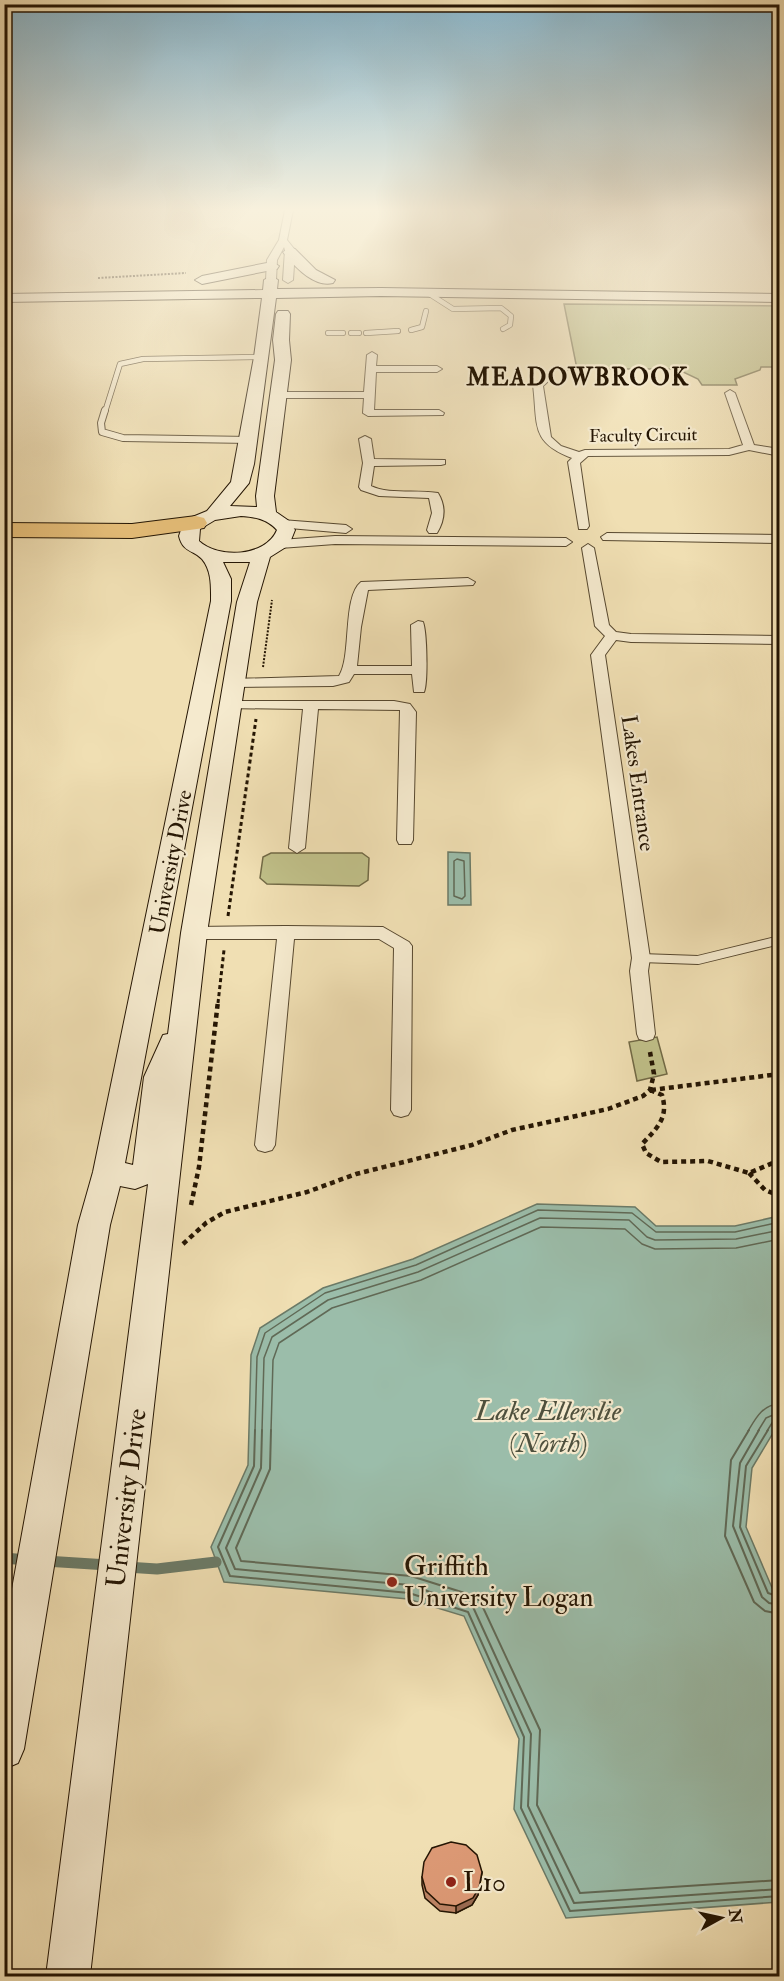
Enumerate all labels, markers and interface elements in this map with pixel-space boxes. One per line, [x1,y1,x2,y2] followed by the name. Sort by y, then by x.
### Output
[465,362,690,393] district label: MEADOWBROOK
[589,423,698,448] street label: Faculty Circuit
[615,713,661,853] street label: Lakes Entrance
[143,787,199,937] street label: University Drive
[474,1394,622,1461] water label: Lake Ellerslie (North)
[99,1407,154,1589] street label: University Drive
[404,1550,593,1614] place label: Griffith University Logan
[385,1575,399,1589] marker: Griffith University Logan
[463,1866,506,1899] place label: L10
[444,1875,458,1889] marker: L10
[691,1888,751,1948] north arrow
[724,1907,746,1925] text: N

